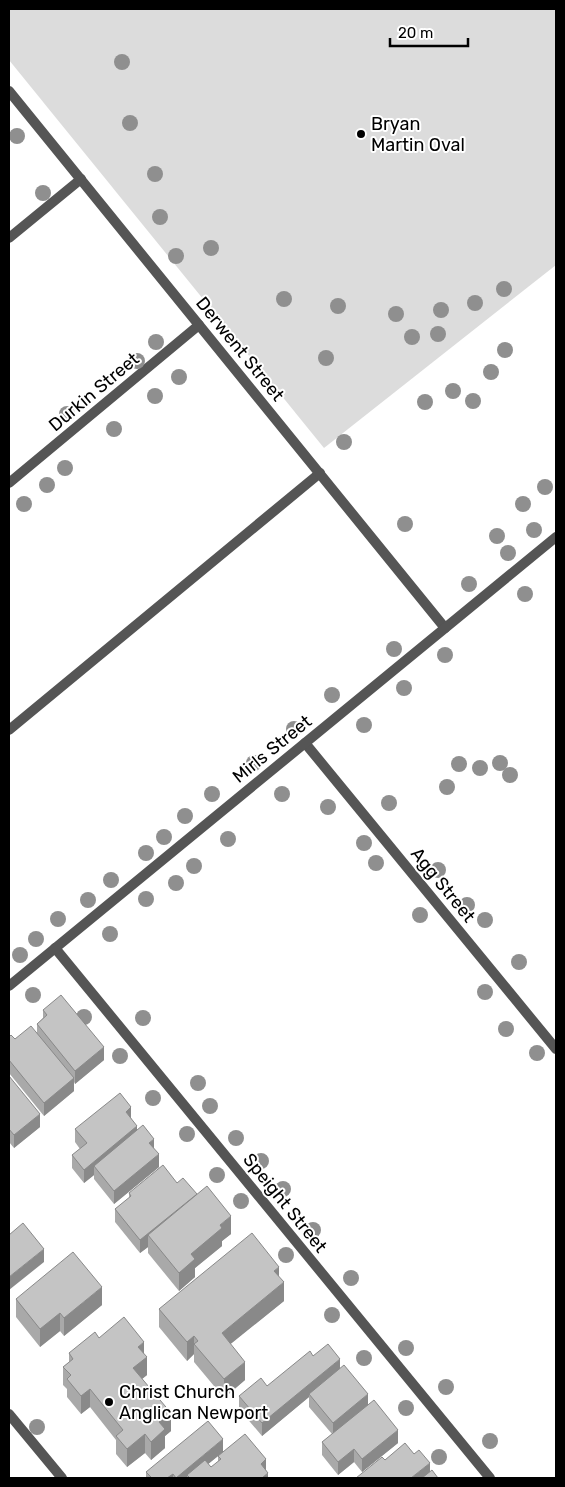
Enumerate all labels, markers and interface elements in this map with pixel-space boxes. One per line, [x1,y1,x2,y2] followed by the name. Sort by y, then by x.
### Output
[390,15,468,47] scale bar
[398,24,433,42] text: 20 m
[371,113,465,156] place label: Bryan Martin Oval
[355,128,367,140] marker: Bryan Martin Oval
[191,292,289,406] street label: Derwent Street
[44,348,144,436] street label: Durkin Street
[228,710,316,788] street label: Mirls Street
[406,843,480,927] street label: Agg Street
[238,1149,332,1257] street label: Speight Street
[119,1381,268,1424] place label: Christ Church Anglican Newport
[103,1396,115,1408] marker: Christ Church Anglican Newport

